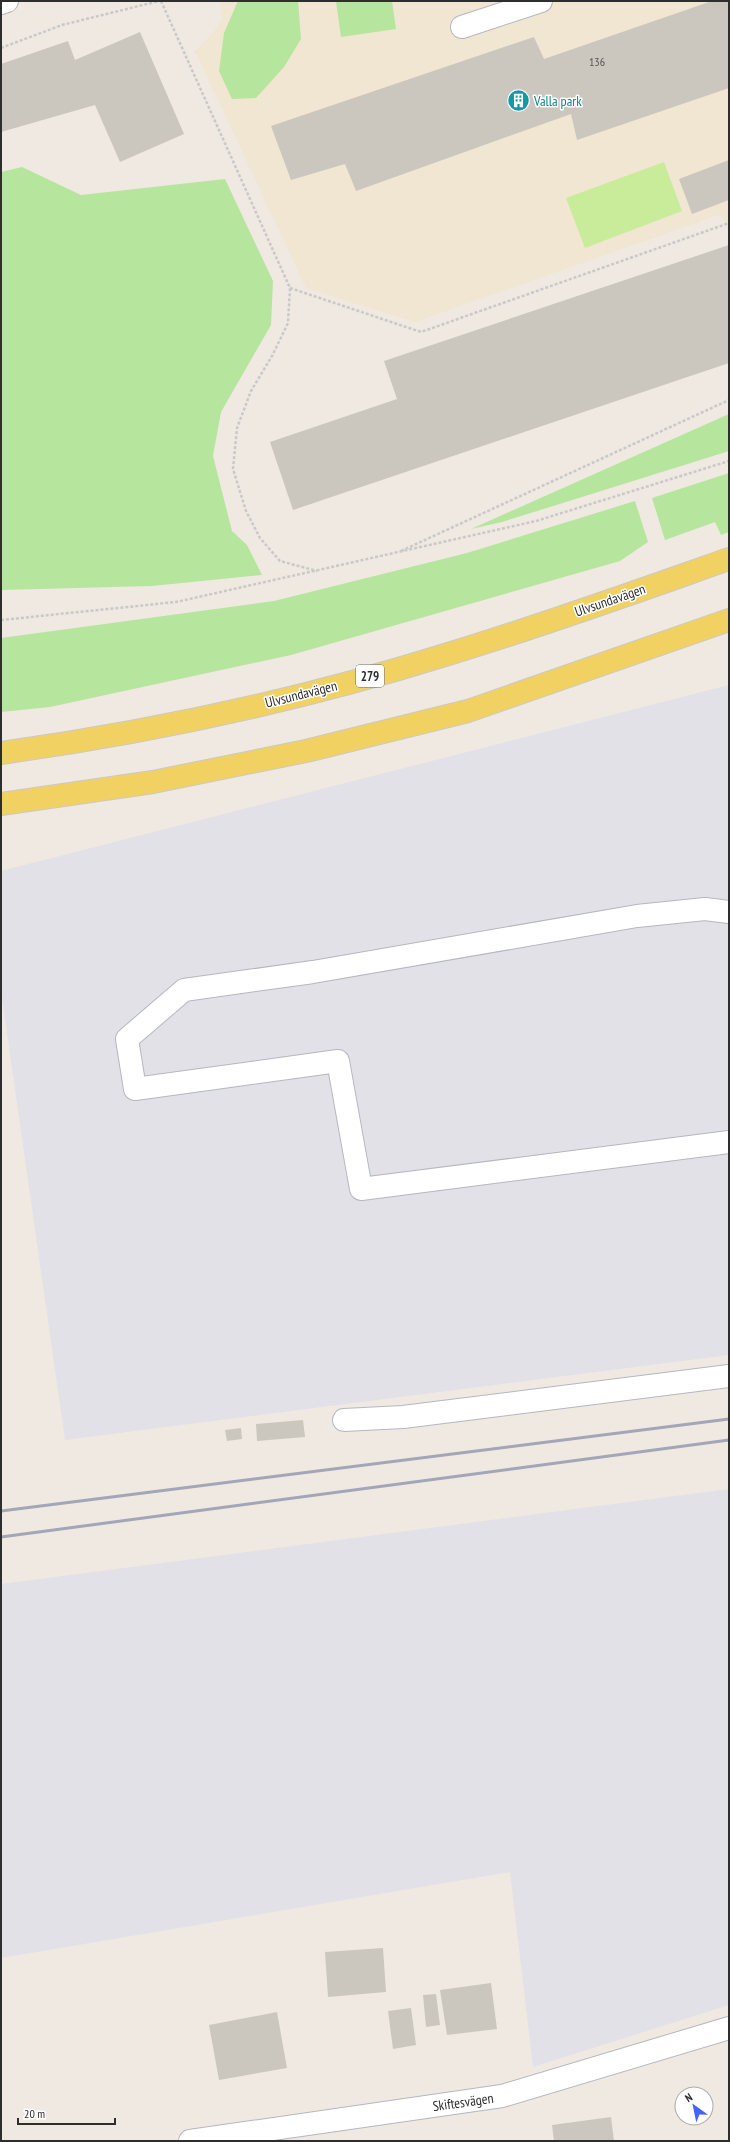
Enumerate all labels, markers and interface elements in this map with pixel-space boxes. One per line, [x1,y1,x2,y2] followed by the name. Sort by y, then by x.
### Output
[589,54,605,69] house number: 136
[505,88,531,114] building icon: Valla park
[533,92,582,110] place label: Valla park
[572,580,648,620] street label: Ulvsundavägen
[356,665,384,687] road number: 279
[263,676,339,712] street label: Ulvsundavägen
[674,2086,714,2126] north arrow
[431,2089,495,2115] street label: Skiftesvägen
[682,2090,695,2105] text: N
[18,2100,115,2126] scale bar
[24,2106,45,2121] text: 20 m

